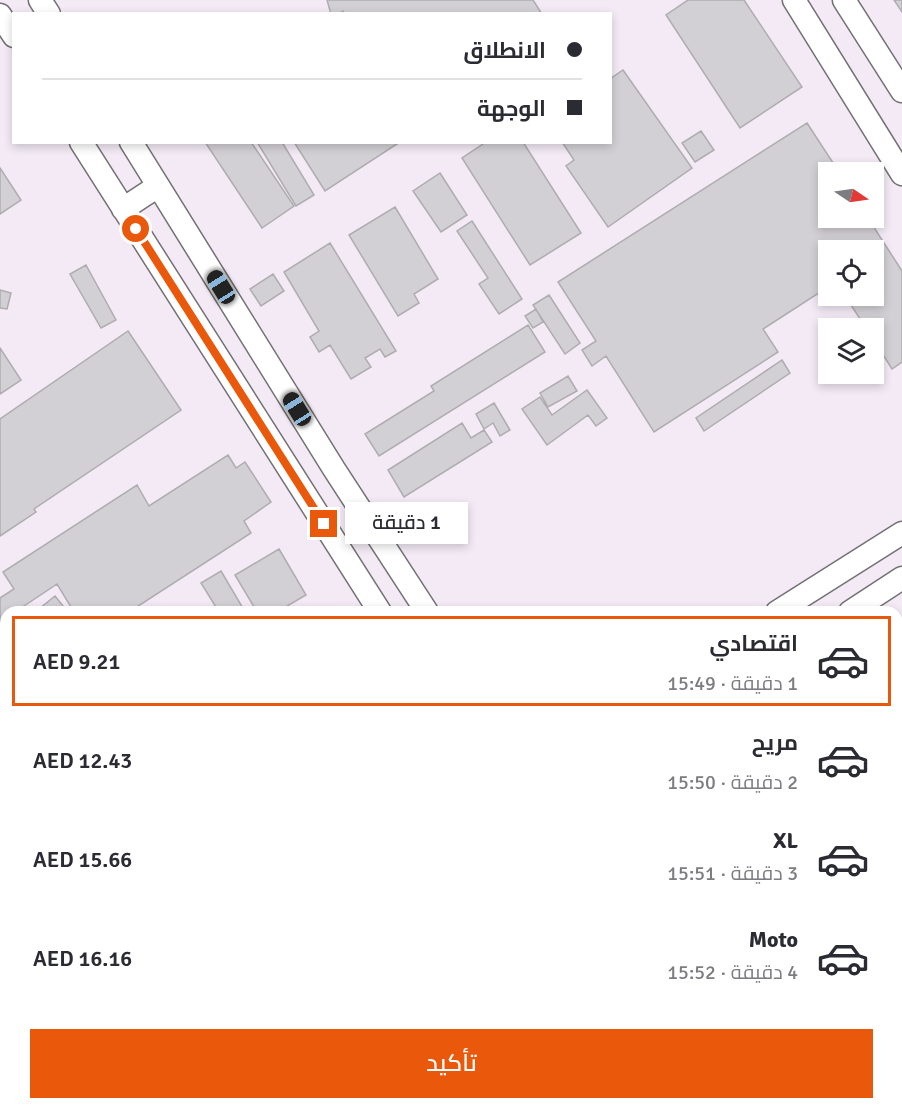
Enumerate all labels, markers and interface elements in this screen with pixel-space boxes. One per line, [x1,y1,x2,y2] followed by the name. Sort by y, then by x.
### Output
[463,37,546,64] text: الانطلاق
[477,95,546,122] text: الوجهة
[818,162,884,228] north arrow
[818,162,884,384] map controls
[122,215,149,242] route start
[818,240,884,306] button: locate
[204,267,238,307] car
[818,318,884,384] button: layers
[280,389,314,429] car
[345,503,468,545] callout: 1 دقيقة
[310,510,337,537] route end
[372,510,441,535] text: 1 دقيقة
[709,630,798,657] text: اقتصادي
[816,634,870,688] icon: car
[33,648,120,675] text: AED 9.21
[667,671,798,696] text: 1 دقيقة · 15:49
[752,729,798,756] text: مريح
[816,733,870,787] icon: car
[33,747,132,774] text: AED 12.43
[667,770,798,795] text: 2 دقيقة · 15:50
[773,827,798,854] text: XL
[816,832,870,886] icon: car
[33,846,132,873] text: AED 15.66
[667,861,798,886] text: 3 دقيقة · 15:51
[749,926,798,953] text: Moto
[816,931,870,985] icon: car
[33,945,132,972] text: AED 16.16
[667,960,798,985] text: 4 دقيقة · 15:52
[30,1029,873,1098] button: تأكيد

